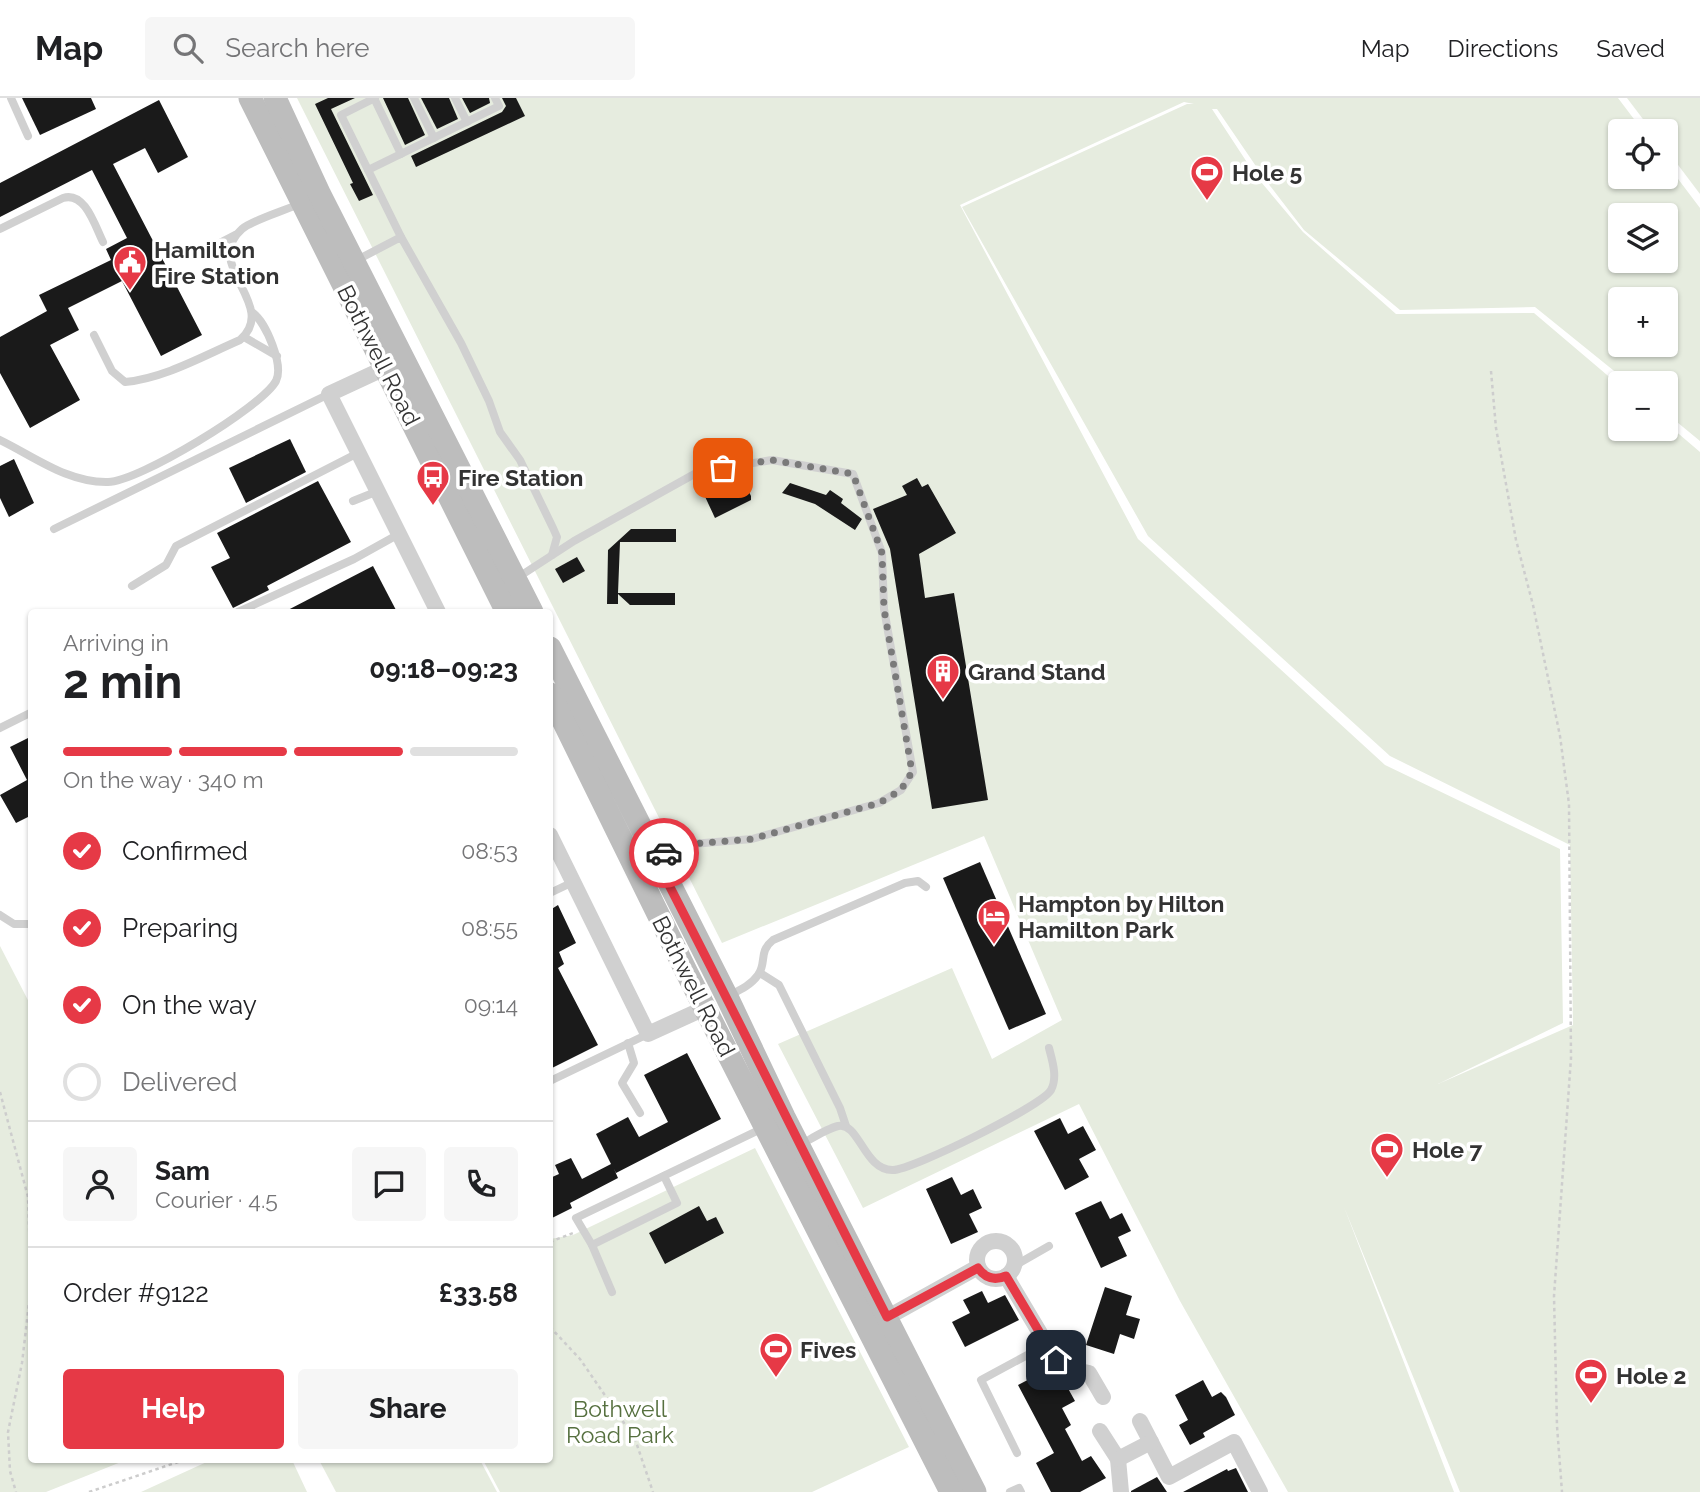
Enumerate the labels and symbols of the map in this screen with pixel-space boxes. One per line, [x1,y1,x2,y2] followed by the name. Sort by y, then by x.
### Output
[1188,153,1226,202] sports icon: Hole 5
[1232,159,1302,186] place label: Hole 5
[154,236,279,289] place label: Hamilton Fire Station
[111,243,149,292] public building icon: Hamilton Fire Station
[332,280,426,430] street label: Bothwell Road
[693,438,753,498] pin
[414,458,452,507] bus stop icon: Fire Station
[458,464,583,491] place label: Fire Station
[924,652,962,701] building icon: Grand Stand
[968,658,1106,685] place label: Grand Stand
[629,818,699,888] courier
[1018,890,1224,943] place label: Hampton by Hilton Hamilton Park
[975,897,1013,946] hotel icon: Hampton by Hilton Hamilton Park
[647,911,741,1061] street label: Bothwell Road
[1368,1130,1406,1179] sports icon: Hole 7
[1412,1136,1482,1163] place label: Hole 7
[757,1330,795,1379] sports icon: Fives
[1026,1330,1086,1390] pin
[800,1336,856,1363] place label: Fives
[1572,1356,1610,1405] sports icon: Hole 2
[1616,1362,1686,1389] place label: Hole 2
[566,1395,674,1448] park label: Bothwell Road Park

